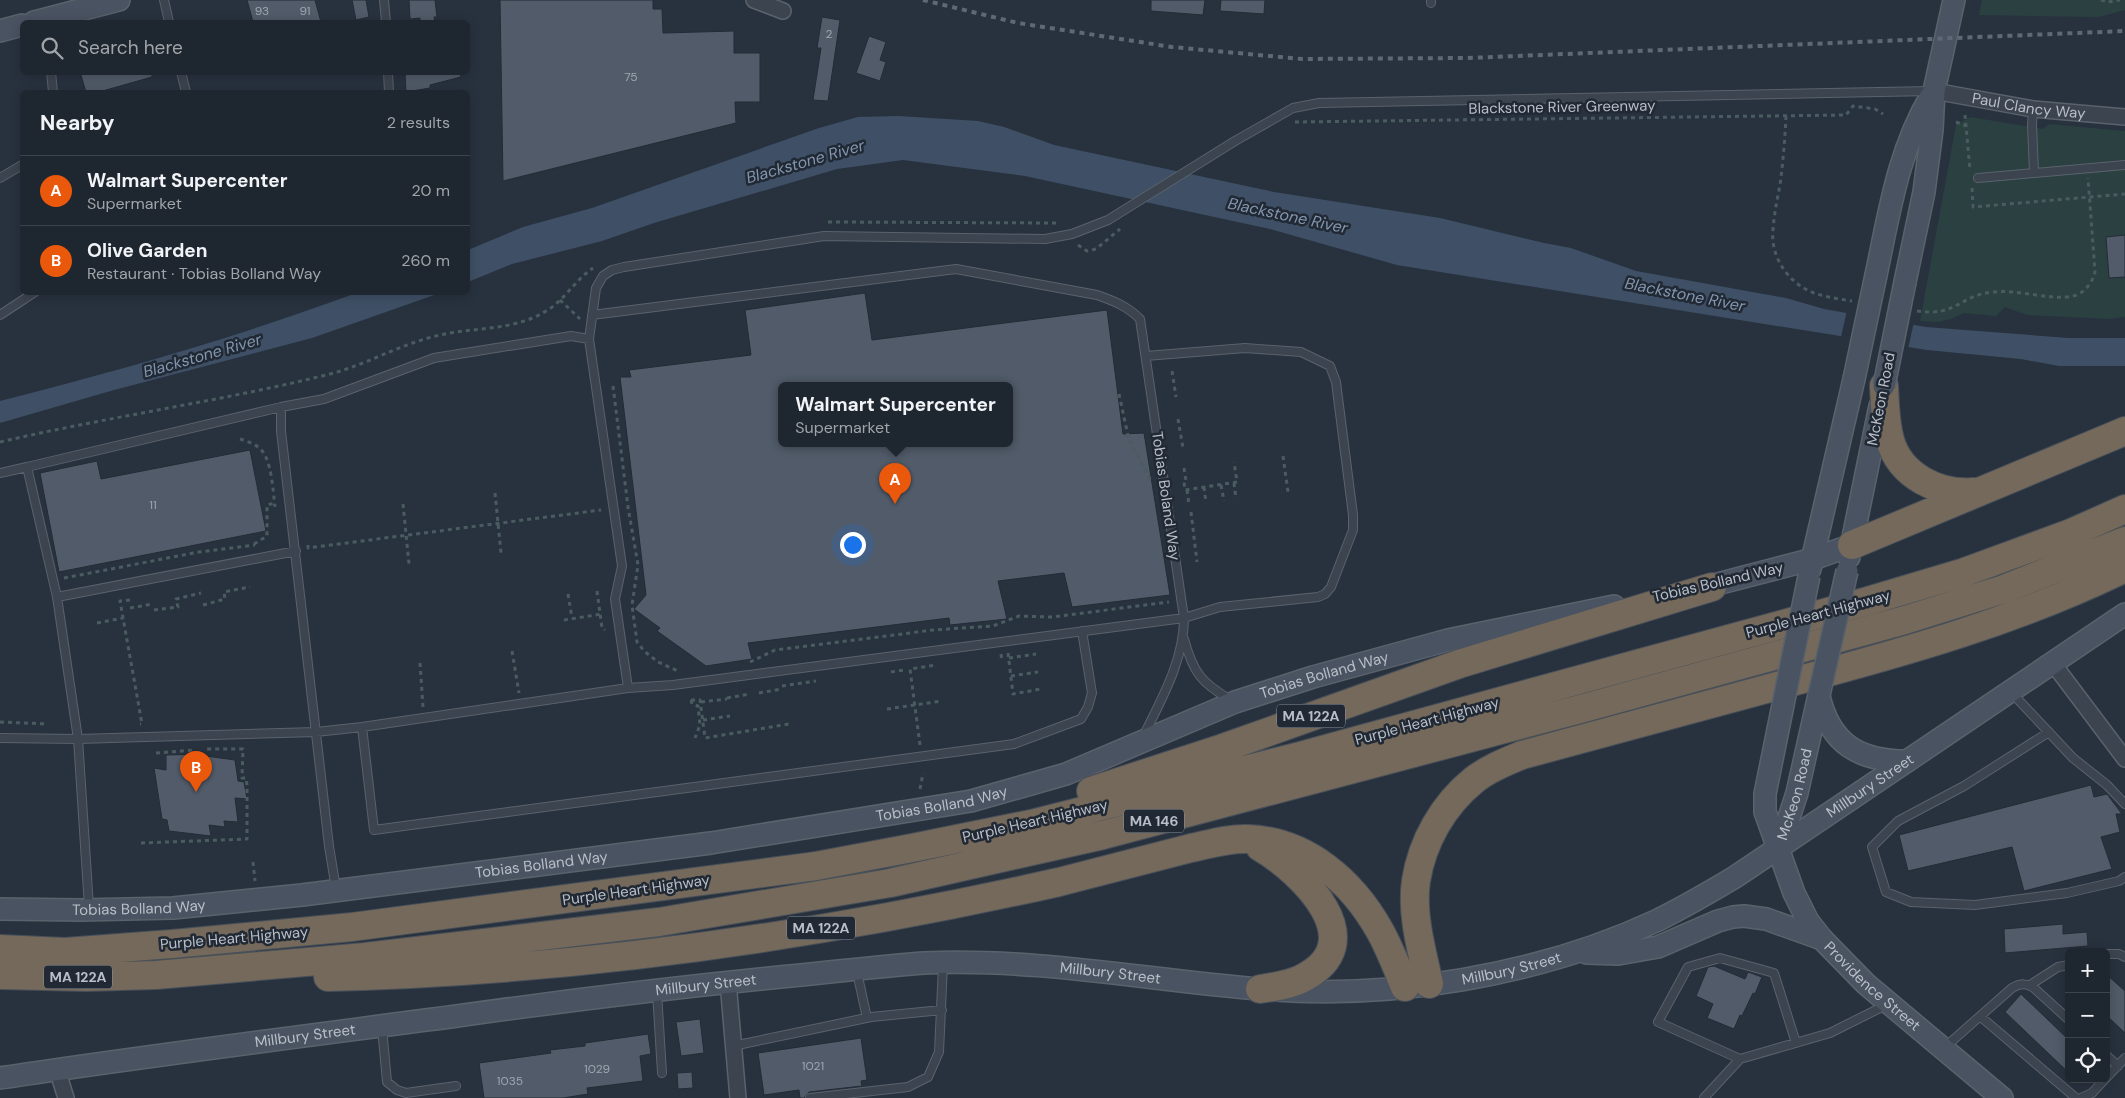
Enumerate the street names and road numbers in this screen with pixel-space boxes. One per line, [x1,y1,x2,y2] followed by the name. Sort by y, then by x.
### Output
[1970,88,2087,124] street label: Paul Clancy Way
[1468,95,1656,119] street label: Blackstone River Greenway
[1862,351,1900,447] street label: McKeon Road
[1147,430,1185,562] street label: Tobias Boland Way
[1651,557,1786,607] street label: Tobias Bolland Way
[1744,585,1893,643] street label: Purple Heart Highway
[1257,647,1392,703] street label: Tobias Bolland Way
[1353,692,1502,750] street label: Purple Heart Highway
[1277,704,1345,728] road number: MA 122A
[1772,747,1817,843] street label: McKeon Road
[1822,749,1918,823] street label: Millbury Street
[874,781,1010,826] street label: Tobias Bolland Way
[960,794,1110,847] street label: Purple Heart Highway
[1124,809,1184,832] road number: MA 146
[474,846,610,883] street label: Tobias Bolland Way
[561,870,712,910] street label: Purple Heart Highway
[72,895,207,920] street label: Tobias Bolland Way
[787,916,855,940] road number: MA 122A
[159,922,310,954] street label: Purple Heart Highway
[1820,937,1925,1036] street label: Providence Street
[1460,947,1564,990] street label: Millbury Street
[1059,958,1162,989] street label: Millbury Street
[44,966,112,989] road number: MA 122A
[654,969,757,1000] street label: Millbury Street
[254,1019,357,1052] street label: Millbury Street

